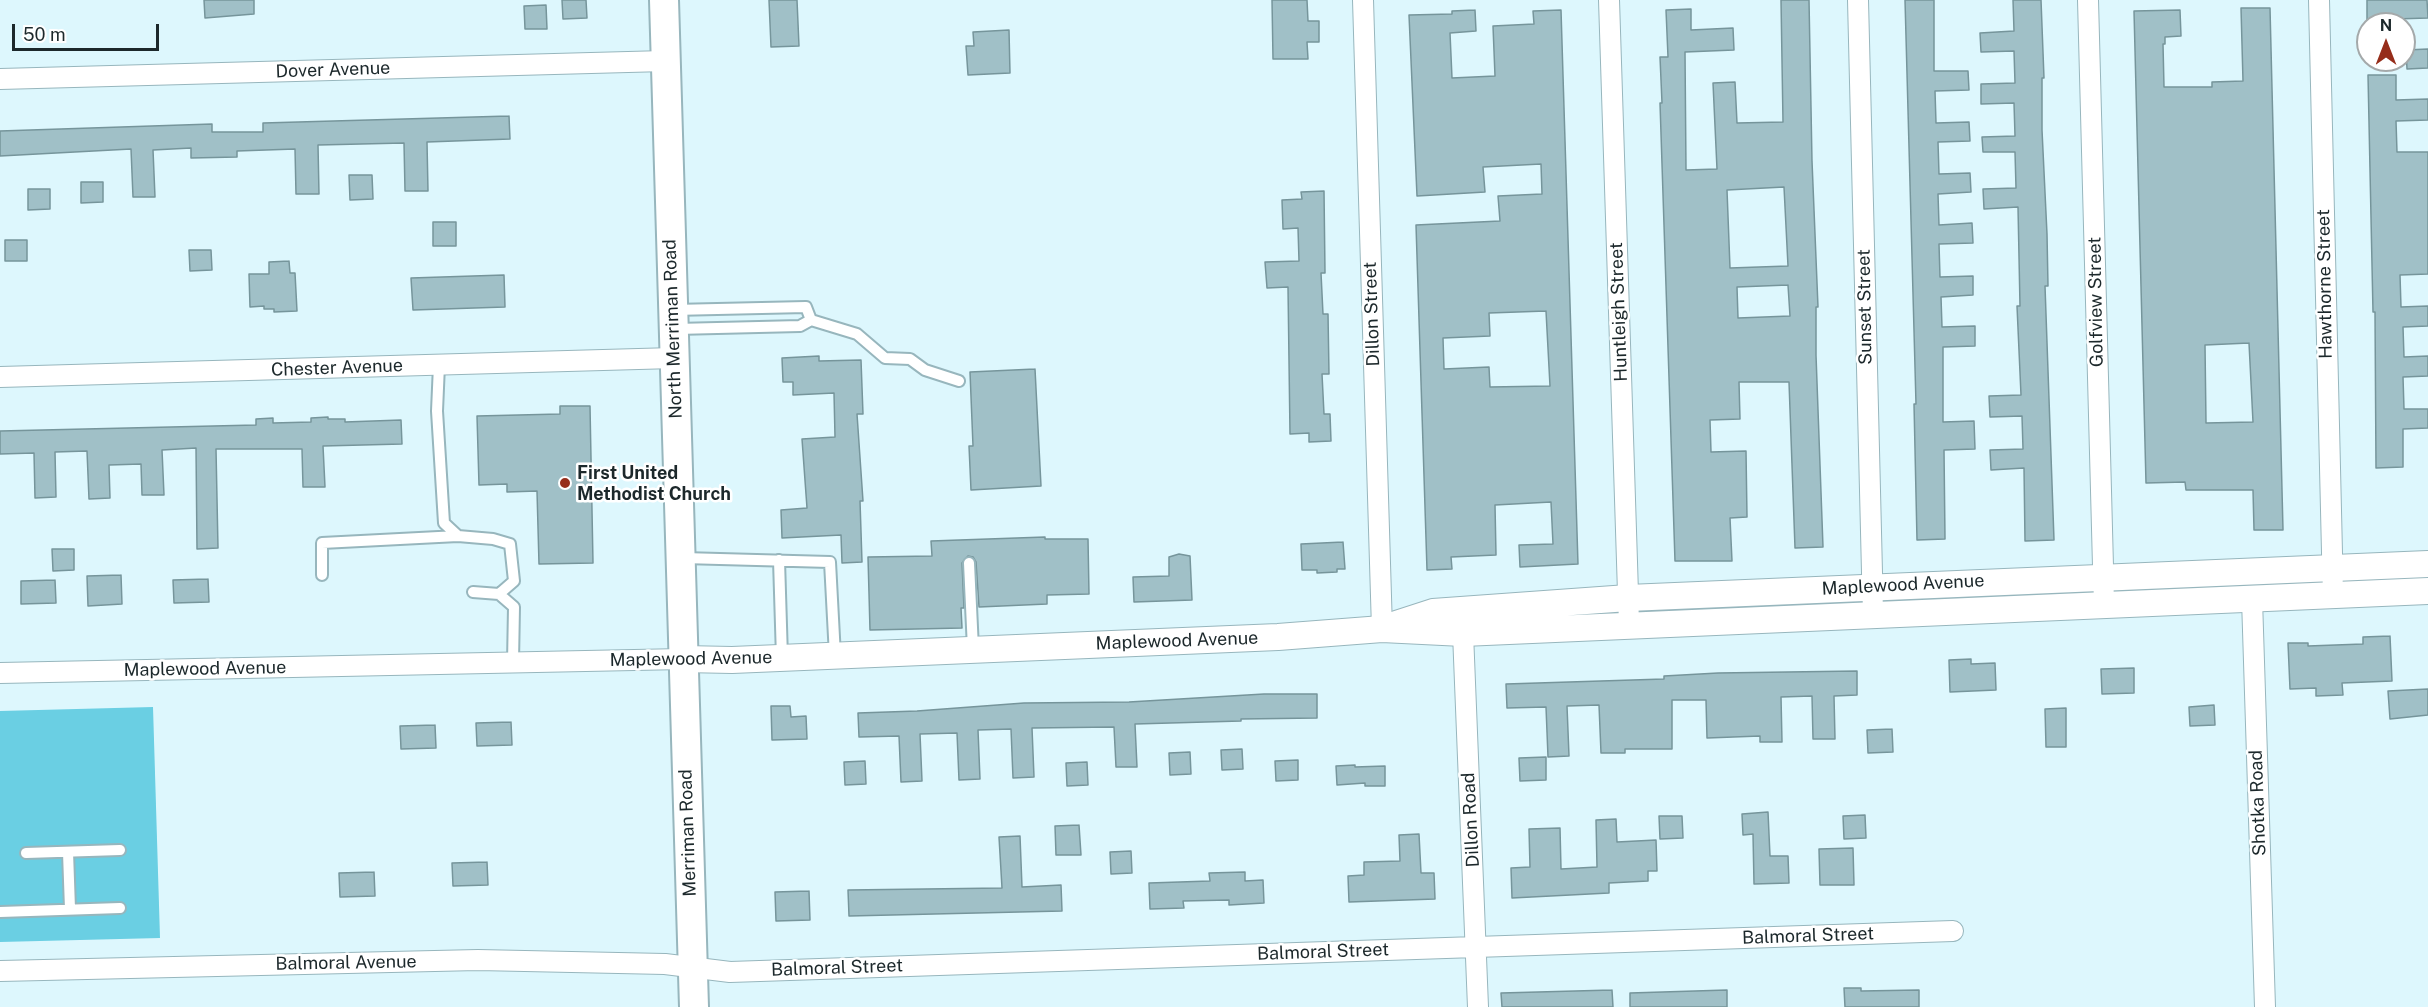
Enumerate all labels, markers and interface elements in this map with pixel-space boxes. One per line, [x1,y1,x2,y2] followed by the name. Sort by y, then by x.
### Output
[15,12,162,50] scale bar
[2356,12,2416,72] north arrow
[2380,16,2392,35] text: N
[23,24,66,45] text: 50 m
[275,57,391,83] street label: Dover Avenue
[2313,209,2337,359] street label: Hawthorne Street
[2084,237,2108,367] street label: Golfview Street
[659,239,687,419] street label: North Merriman Road
[1606,242,1632,382] street label: Huntleigh Street
[1853,249,1877,365] street label: Sunset Street
[1359,261,1385,367] street label: Dillon Street
[271,355,403,381] street label: Chester Avenue
[577,462,731,504] place label: First United Methodist Church
[558,476,572,490] marker: First United Methodist Church
[1821,570,1985,600] street label: Maplewood Avenue
[1095,627,1259,655] street label: Maplewood Avenue
[609,647,773,671] street label: Maplewood Avenue
[123,657,287,681] street label: Maplewood Avenue
[2245,750,2271,856] street label: Shotka Road
[675,769,701,897] street label: Merriman Road
[1458,772,1484,868] street label: Dillon Road
[1742,923,1874,949] street label: Balmoral Street
[1257,939,1389,965] street label: Balmoral Street
[275,951,417,975] street label: Balmoral Avenue
[771,955,903,981] street label: Balmoral Street

